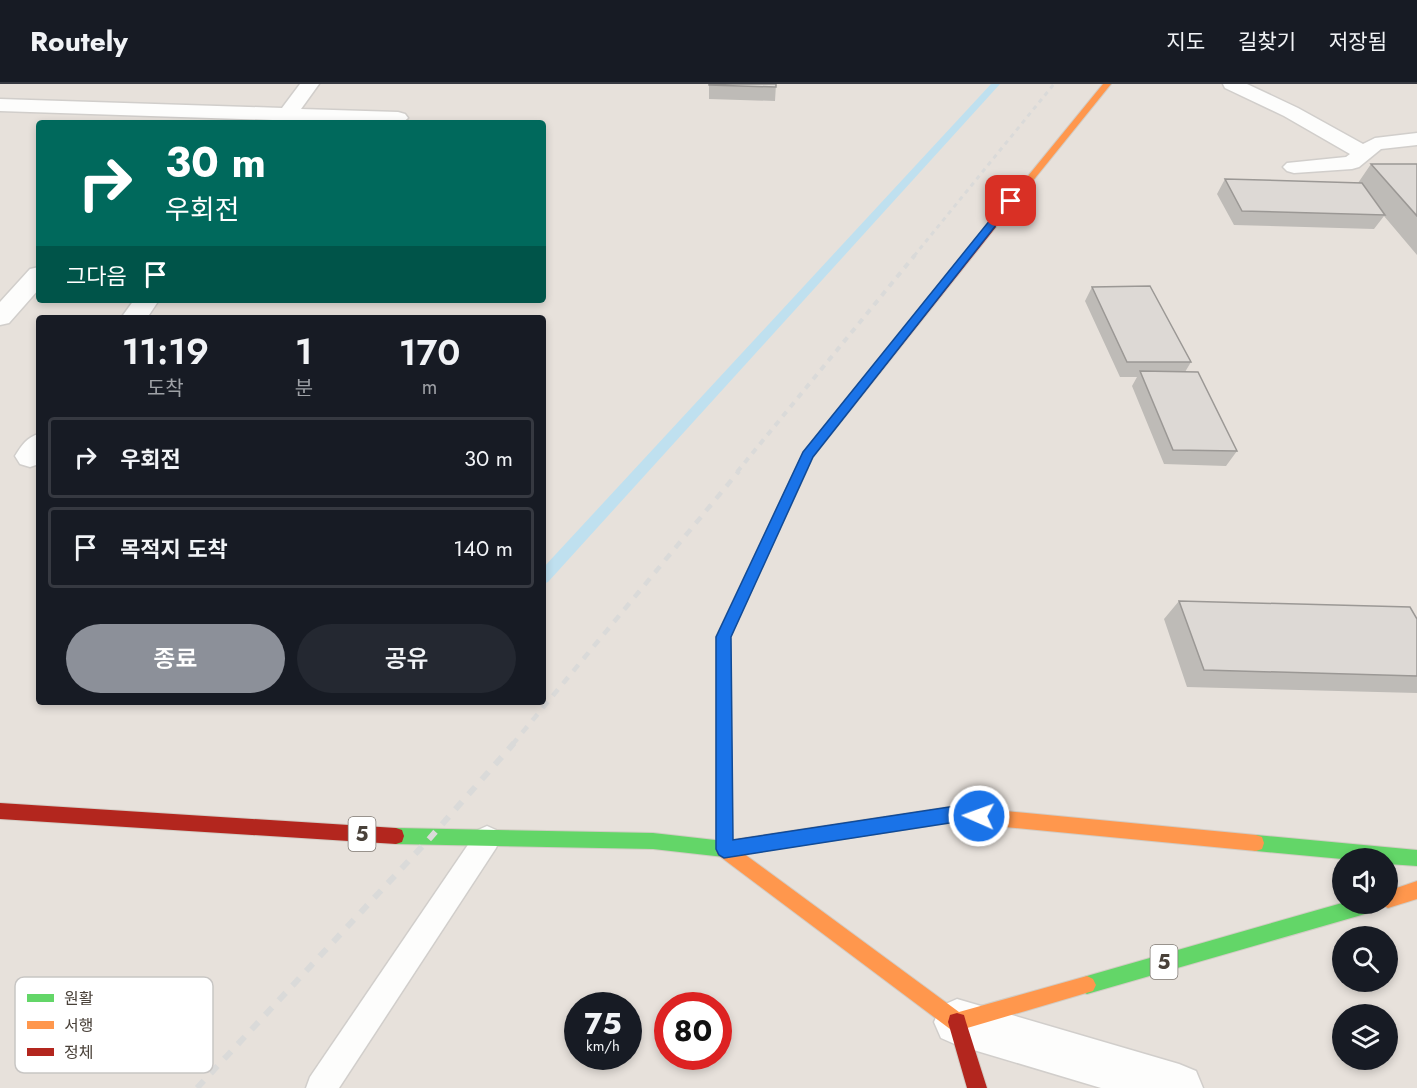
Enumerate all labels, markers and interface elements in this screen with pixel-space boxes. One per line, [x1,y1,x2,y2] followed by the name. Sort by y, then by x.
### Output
[30,21,128,62] text: Routely
[1166,27,1205,57] text: 지도
[1238,27,1296,57] text: 길찾기
[1329,27,1387,57] text: 저장됨
[165,132,266,193] text: 30 m
[66,144,144,222] icon: right
[985,175,1036,226] pin
[994,184,1027,217] icon: arrive
[165,190,240,229] text: 우회전
[139,258,172,291] icon: arrive
[66,260,127,292] text: 그다음
[122,325,209,377] text: 11:19
[295,325,313,377] text: 1
[399,326,460,378] text: 170
[422,373,437,402] text: m
[147,374,184,403] text: 도착
[295,374,313,403] text: 분
[69,441,102,474] icon: right
[464,442,513,474] text: 30 m
[120,443,181,475] text: 우회전
[69,531,102,564] icon: arrive
[453,532,513,564] text: 140 m
[120,533,228,565] text: 목적지 도착
[66,624,285,693] button: 종료
[297,624,516,693] button: 공유
[947,784,1011,848] position arrow
[348,817,376,851] road number: 5
[1332,848,1398,1070] map controls
[1332,848,1398,914] button: sound
[1332,926,1398,992] button: search
[1150,945,1178,979] road number: 5
[15,977,213,1073] legend
[64,987,94,1010] text: 원활
[654,992,732,1070] speed limit sign: 80
[584,1002,622,1045] text: 75
[1332,1004,1398,1070] button: layers
[64,1014,93,1037] text: 서행
[586,1035,620,1057] text: km/h
[64,1041,93,1064] text: 정체

